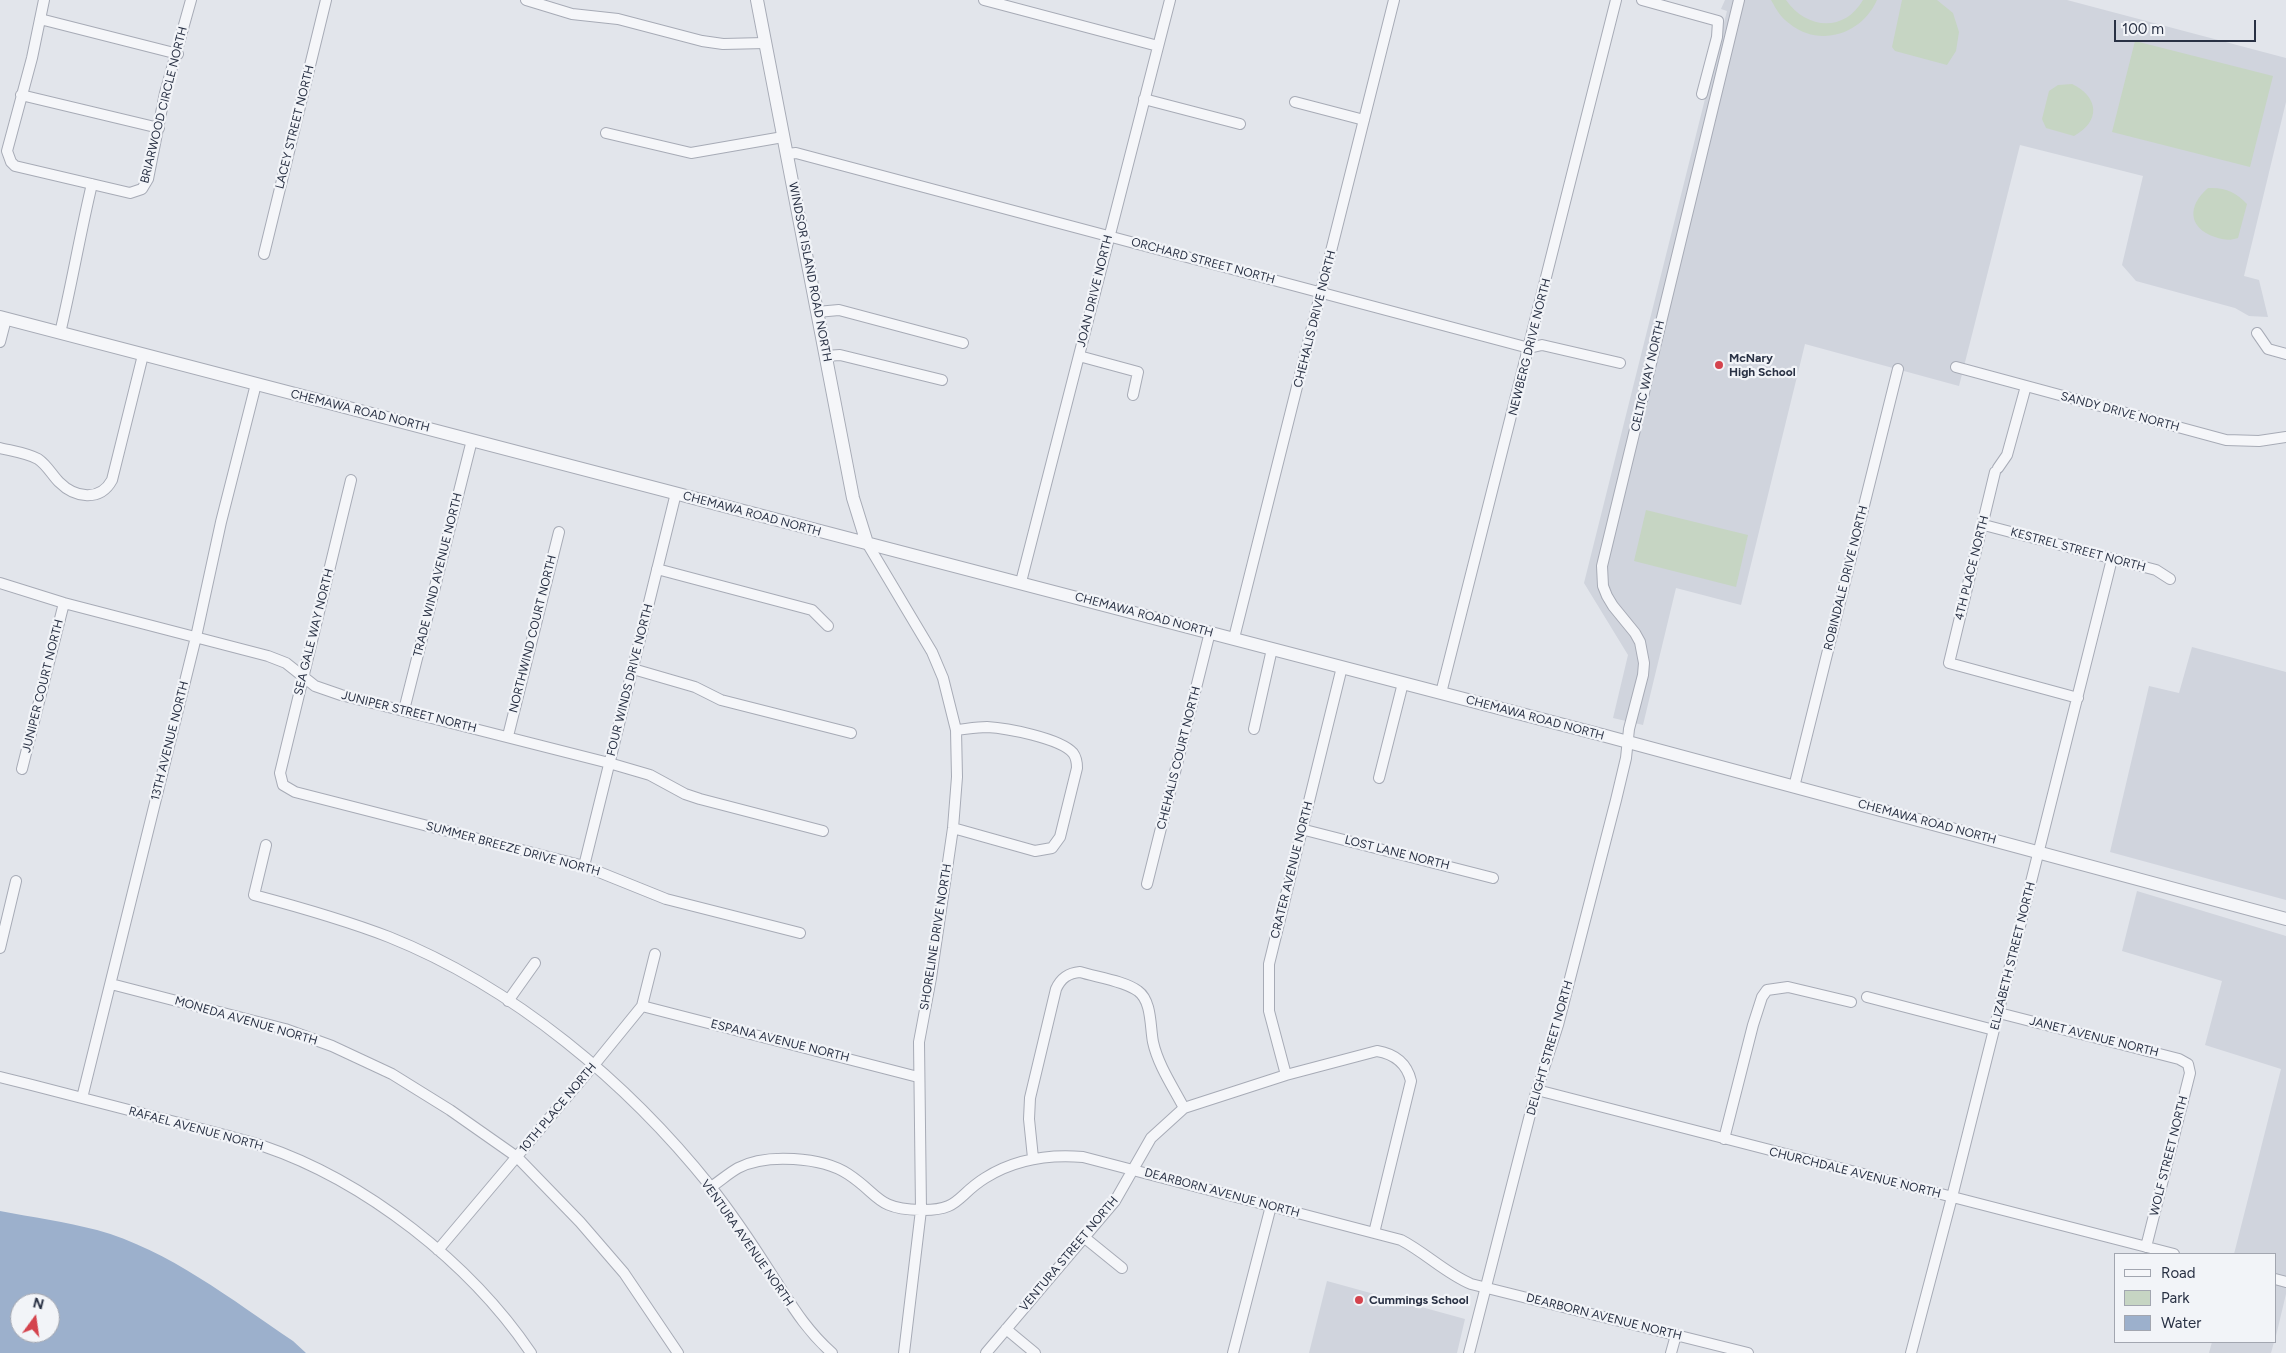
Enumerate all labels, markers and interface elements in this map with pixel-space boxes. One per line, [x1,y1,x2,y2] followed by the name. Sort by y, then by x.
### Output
[2116,10,2258,42] scale bar
[2122,20,2164,38] text: 100 m
[138,25,190,185] street label: BRIARWOOD CIRCLE NORTH
[273,64,317,190] street label: LACEY STREET NORTH
[785,181,835,363] street label: WINDSOR ISLAND ROAD NORTH
[1074,233,1116,349] street label: JOAN DRIVE NORTH
[1129,235,1277,287] street label: ORCHARD STREET NORTH
[1291,249,1339,389] street label: CHEHALIS DRIVE NORTH
[1506,277,1554,417] street label: NEWBERG DRIVE NORTH
[1628,319,1668,433] street label: CELTIC WAY NORTH
[1729,351,1796,379] place label: McNary High School
[1713,359,1725,371] marker: McNary High School
[289,387,431,435] street label: CHEMAWA ROAD NORTH
[2059,389,2181,435] street label: SANDY DRIVE NORTH
[681,489,823,539] street label: CHEMAWA ROAD NORTH
[411,492,465,658] street label: TRADE WIND AVENUE NORTH
[1821,504,1871,652] street label: ROBINDALE DRIVE NORTH
[1952,514,1992,622] street label: 4TH PLACE NORTH
[2009,525,2147,575] street label: KESTREL STREET NORTH
[506,554,560,714] street label: NORTHWIND COURT NORTH
[291,567,337,697] street label: SEA GALE WAY NORTH
[1073,590,1215,640] street label: CHEMAWA ROAD NORTH
[604,602,656,758] street label: FOUR WINDS DRIVE NORTH
[19,618,67,754] street label: JUNIPER COURT NORTH
[148,680,192,802] street label: 13TH AVENUE NORTH
[1154,685,1204,831] street label: CHEHALIS COURT NORTH
[340,688,478,736] street label: JUNIPER STREET NORTH
[1464,693,1606,743] street label: CHEMAWA ROAD NORTH
[1856,797,1998,847] street label: CHEMAWA ROAD NORTH
[1268,800,1316,940] street label: CRATER AVENUE NORTH
[424,819,602,879] street label: SUMMER BREEZE DRIVE NORTH
[1343,833,1451,873] street label: LOST LANE NORTH
[917,863,955,1011] street label: SHORELINE DRIVE NORTH
[1988,880,2038,1032] street label: ELIZABETH STREET NORTH
[1524,979,1576,1117] street label: DELIGHT STREET NORTH
[173,994,319,1048] street label: MONEDA AVENUE NORTH
[2028,1014,2160,1060] street label: JANET AVENUE NORTH
[709,1017,851,1065] street label: ESPANA AVENUE NORTH
[516,1060,600,1156] street label: 10TH PLACE NORTH
[2147,1094,2191,1218] street label: WOLF STREET NORTH
[127,1104,265,1154] street label: RAFAEL AVENUE NORTH
[1768,1145,1942,1201] street label: CHURCHDALE AVENUE NORTH
[1143,1165,1301,1221] street label: DEARBORN AVENUE NORTH
[698,1177,796,1309] street label: VENTURA AVENUE NORTH
[1017,1194,1121,1314] street label: VENTURA STREET NORTH
[2114,1253,2276,1343] legend
[2161,1264,2196,1282] text: Road
[2161,1289,2190,1307] text: Park
[1525,1291,1683,1343] street label: DEARBORN AVENUE NORTH
[10,1293,60,1343] north arrow
[1369,1293,1469,1307] place label: Cummings School
[31,1294,46,1313] text: N
[1353,1294,1365,1306] marker: Cummings School
[2161,1314,2201,1332] text: Water

